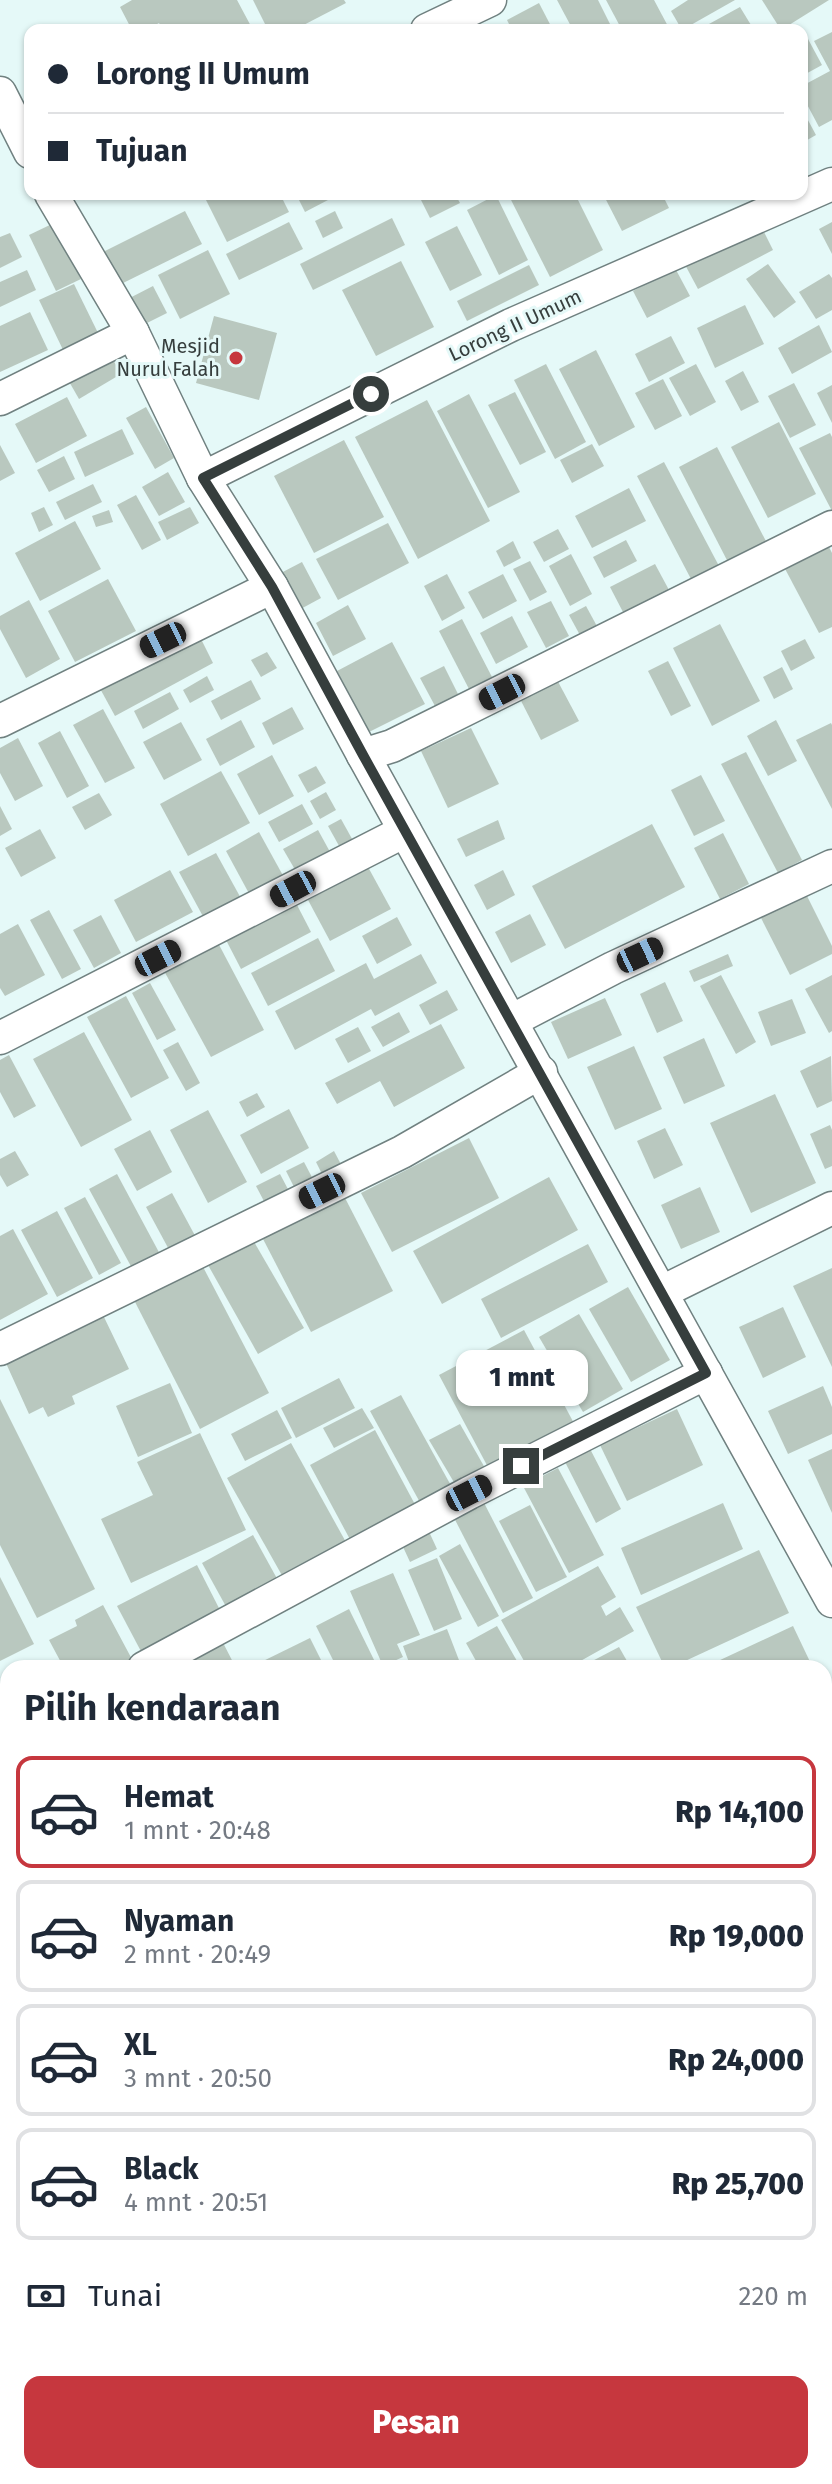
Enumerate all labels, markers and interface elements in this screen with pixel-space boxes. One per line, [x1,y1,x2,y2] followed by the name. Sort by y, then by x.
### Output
[96,56,310,92] text: Lorong II Umum
[96,133,188,169] text: Tujuan
[445,284,585,366] street label: Lorong II Umum
[117,334,220,381] place label: Mesjid Nurul Falah
[227,349,245,367] marker: Mesjid Nurul Falah
[353,376,389,412] route start
[136,619,190,661] car
[475,670,529,714] car
[266,867,320,911] car
[613,934,667,976] car
[131,936,185,980] car
[295,1170,349,1212] car
[455,1350,587,1406] callout: 1 mnt
[489,1362,555,1393] text: 1 mnt
[503,1448,539,1484] route end
[442,1471,496,1515] car
[24,1686,281,1730] text: Pilih kendaraan
[28,1776,100,1848] icon: car
[124,1779,214,1815] text: Hemat
[675,1794,804,1830] text: Rp 14,100
[124,1815,271,1846] text: 1 mnt · 20:48
[28,1900,100,1972] icon: car
[124,1903,234,1939] text: Nyaman
[669,1918,804,1954] text: Rp 19,000
[124,1939,271,1970] text: 2 mnt · 20:49
[28,2024,100,2096] icon: car
[124,2027,157,2063] text: XL
[668,2042,804,2078] text: Rp 24,000
[124,2063,272,2094] text: 3 mnt · 20:50
[28,2148,100,2220] icon: car
[124,2151,199,2187] text: Black
[672,2166,804,2202] text: Rp 25,700
[124,2187,268,2218] text: 4 mnt · 20:51
[24,2274,68,2318] icon: cash
[88,2278,162,2314] text: Tunai
[739,2281,808,2312] text: 220 m
[24,2376,808,2468] button: Pesan

